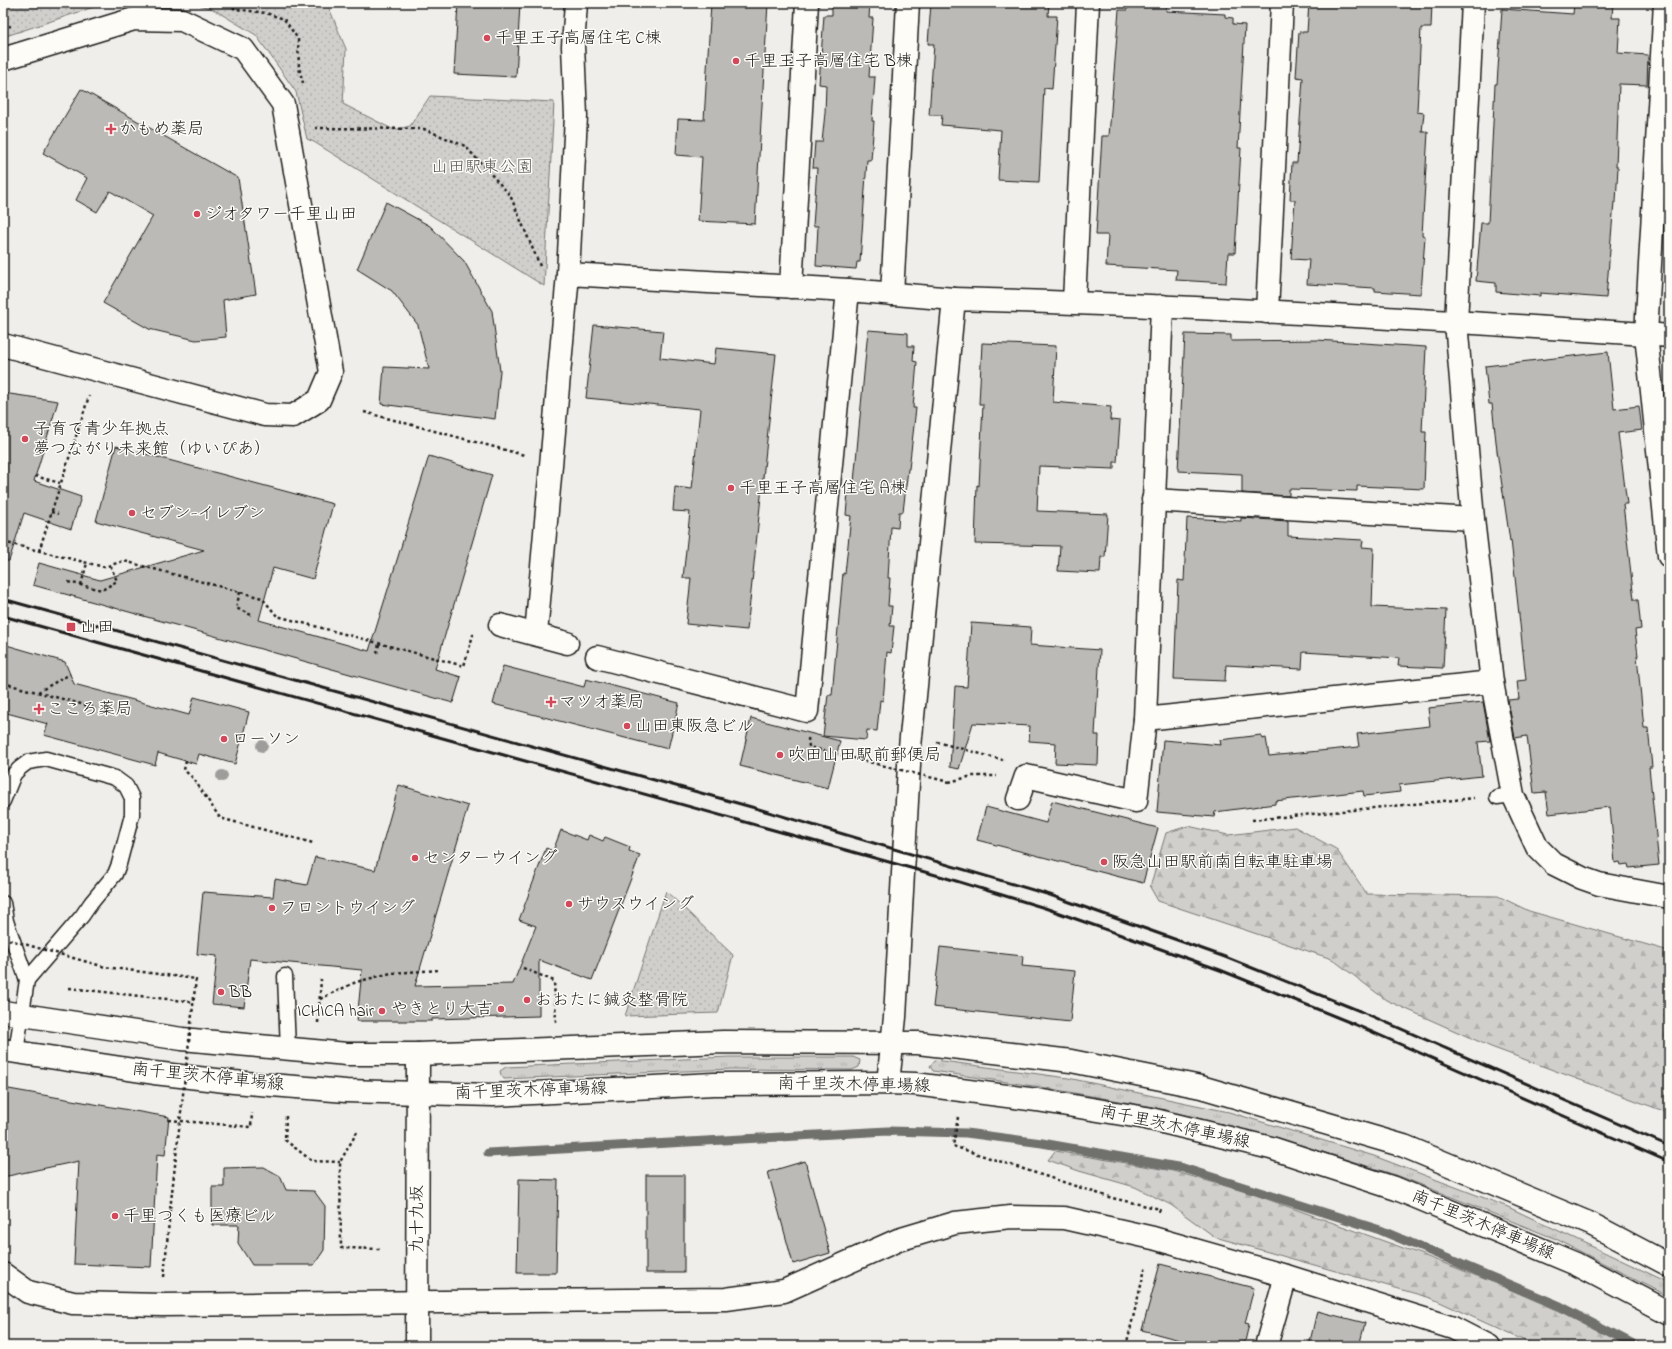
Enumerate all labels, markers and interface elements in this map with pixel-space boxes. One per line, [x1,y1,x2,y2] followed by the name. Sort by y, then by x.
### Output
[495,26,662,51] place label: 千里王子高層住宅 C棟
[482,33,492,43] marker: 千里王子高層住宅 C棟
[744,49,913,74] place label: 千里王子高層住宅 B棟
[731,56,741,66] marker: 千里王子高層住宅 B棟
[119,117,204,142] place label: かもめ薬局
[106,124,116,134] marker: かもめ薬局
[431,155,533,180] park label: 山田駅東公園
[205,202,357,227] place label: ジオタワー千里山田
[192,209,202,219] marker: ジオタワー千里山田
[33,417,271,462] place label: 子育て青少年拠点 夢つながり未来館（ゆいぴあ）
[20,434,30,444] marker: 子育て青少年拠点 夢つながり未来館（ゆいぴあ）
[739,476,907,501] place label: 千里王子高層住宅 A棟
[726,483,736,493] marker: 千里王子高層住宅 A棟
[140,501,265,526] place label: セブン-イレブン
[127,508,137,518] marker: セブン-イレブン
[80,615,114,640] place label: 山田
[65,621,77,633] marker: 山田
[559,690,644,715] place label: マツオ薬局
[47,697,132,722] place label: こころ薬局
[546,697,556,707] marker: マツオ薬局
[34,704,44,714] marker: こころ薬局
[635,714,754,739] place label: 山田東阪急ビル
[622,721,632,731] marker: 山田東阪急ビル
[232,727,300,752] place label: ローソン
[219,734,229,744] marker: ローソン
[788,743,941,768] place label: 吹田山田駅前郵便局
[775,750,785,760] marker: 吹田山田駅前郵便局
[423,846,558,871] place label: センターウイング
[1112,850,1333,875] place label: 阪急山田駅前南自転車駐車場
[410,853,420,863] marker: センターウイング
[1099,857,1109,867] marker: 阪急山田駅前南自転車駐車場
[577,892,694,917] place label: サウスウイング
[280,896,415,921] place label: フロントウイング
[564,899,574,909] marker: サウスウイング
[267,903,277,913] marker: フロントウイング
[228,980,252,1005] place label: BB
[216,987,226,997] marker: BB
[535,988,688,1013] place label: おおたに鍼灸整骨院
[522,995,532,1005] marker: おおたに鍼灸整骨院
[391,997,493,1022] place label: やきとり大吉
[297,999,375,1024] place label: ICHICA hair
[496,1004,506,1014] marker: やきとり大吉
[377,1006,387,1016] marker: ICHICA hair
[131,1057,285,1097] street label: 南千里茨木停車場線
[777,1071,931,1099] street label: 南千里茨木停車場線
[454,1076,608,1106] street label: 南千里茨木停車場線
[1098,1099,1252,1155] street label: 南千里茨木停車場線
[1408,1184,1558,1266] street label: 南千里茨木停車場線
[405,1185,430,1253] street label: 九十九坂
[123,1204,276,1229] place label: 千里つくも医療ビル
[110,1211,120,1221] marker: 千里つくも医療ビル

